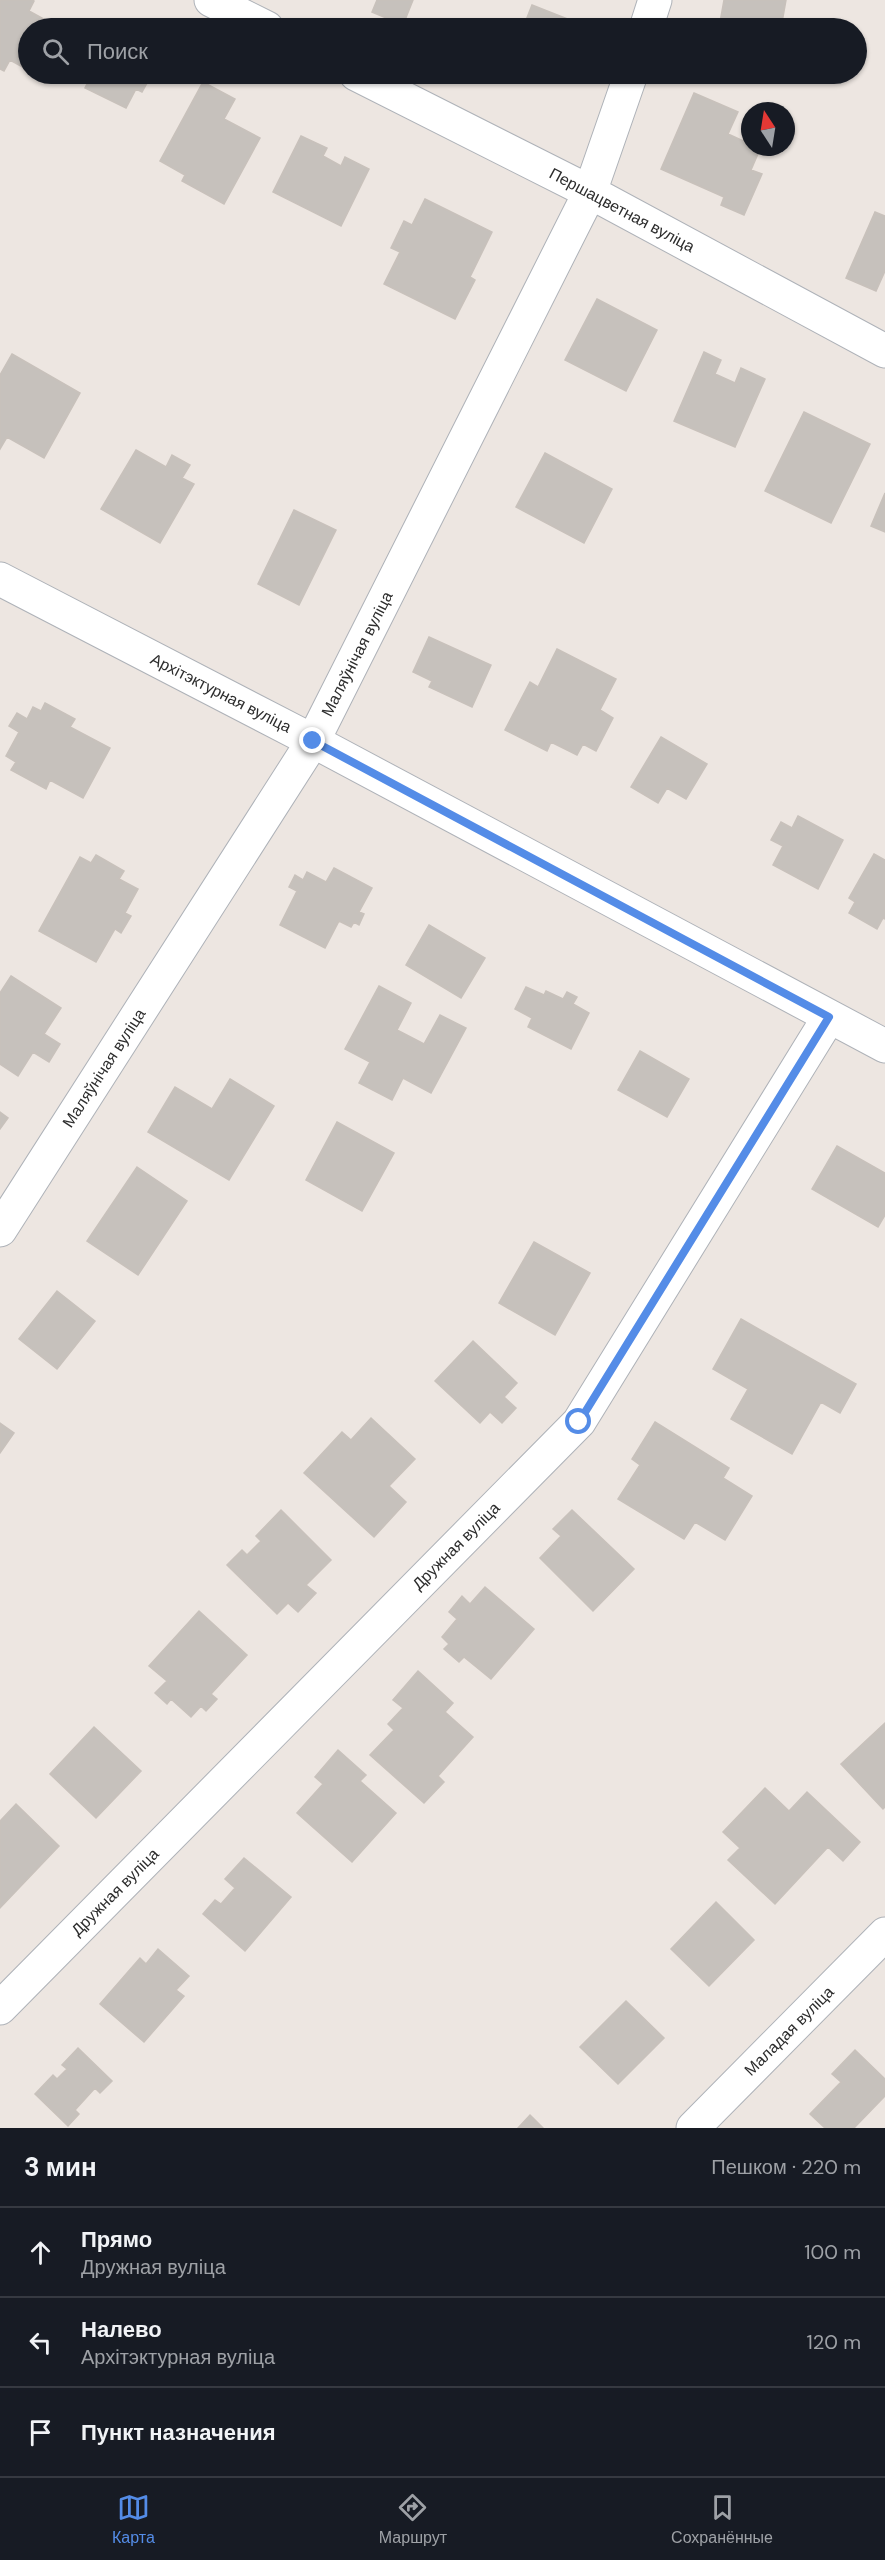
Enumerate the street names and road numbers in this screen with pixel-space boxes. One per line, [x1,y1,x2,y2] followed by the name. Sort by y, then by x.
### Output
[546,163,698,257] street label: Першацветная вуліца
[316,588,398,720] street label: Маляўнічая вуліца
[147,648,295,738] street label: Архітэктурная вуліца
[58,1004,150,1131] street label: Маляўнічая вуліца
[408,1498,504,1594] street label: Дружная вуліца
[67,1844,163,1940] street label: Дружная вуліца
[740,1982,838,2080] street label: Маладая вуліца

